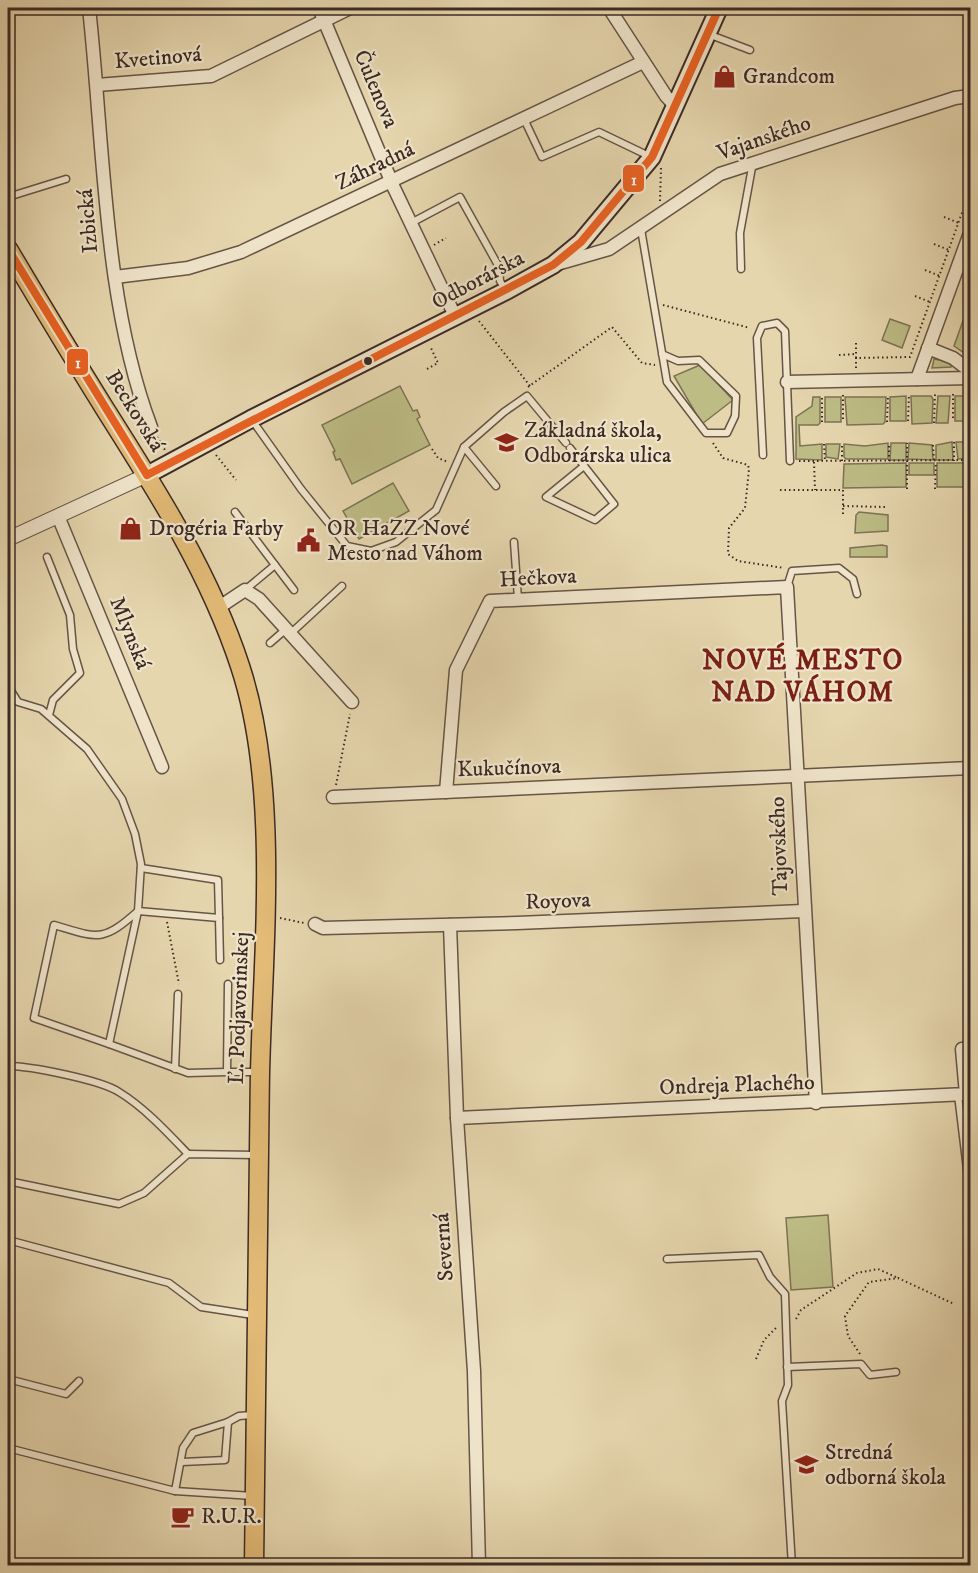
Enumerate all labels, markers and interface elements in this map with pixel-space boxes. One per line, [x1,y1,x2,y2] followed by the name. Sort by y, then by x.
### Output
[113,41,203,75] street label: Kvetinová
[348,46,406,133] street label: Čulenova
[712,63,738,89] shop icon: Grandcom
[743,63,835,90] place label: Grandcom
[713,109,814,167] street label: Vajanského
[331,135,419,197] street label: Záhradná
[622,164,645,193] line badge: 1
[631,170,637,190] text: 1
[72,187,104,254] street label: Izbická
[427,244,529,316] street label: Odborárska
[66,348,89,376] line badge: 1
[75,353,81,373] text: 1
[362,355,374,367] unlabelled marker
[99,365,171,457] street label: Beckovská
[524,417,672,469] place label: Základná škola, Odborárska ulica
[493,430,519,456] school or university icon: Základná škola, Odborárska ulica
[118,515,144,541] shop icon: Drogéria Farby
[149,515,284,542] place label: Drogéria Farby
[327,515,483,567] place label: OR HaZZ Nové Mesto nad Váhom
[296,528,322,554] public building icon: OR HaZZ Nové Mesto nad Váhom
[499,562,578,594] street label: Hečkova
[103,593,157,674] street label: Mlynská
[702,642,904,710] district label: NOVÉ MESTO NAD VÁHOM
[457,753,562,783] street label: Kukučínova
[764,796,794,896] street label: Tajovského
[525,886,592,916] street label: Royova
[223,931,255,1085] street label: Ľ. Podjavorinskej
[659,1069,815,1101] street label: Ondreja Plachého
[428,1211,460,1282] street label: Severná
[825,1439,947,1491] place label: Stredná odborná škola
[794,1452,820,1478] school or university icon: Stredná odborná škola
[170,1503,196,1529] cafe icon: R.U.R.
[201,1503,262,1530] place label: R.U.R.

